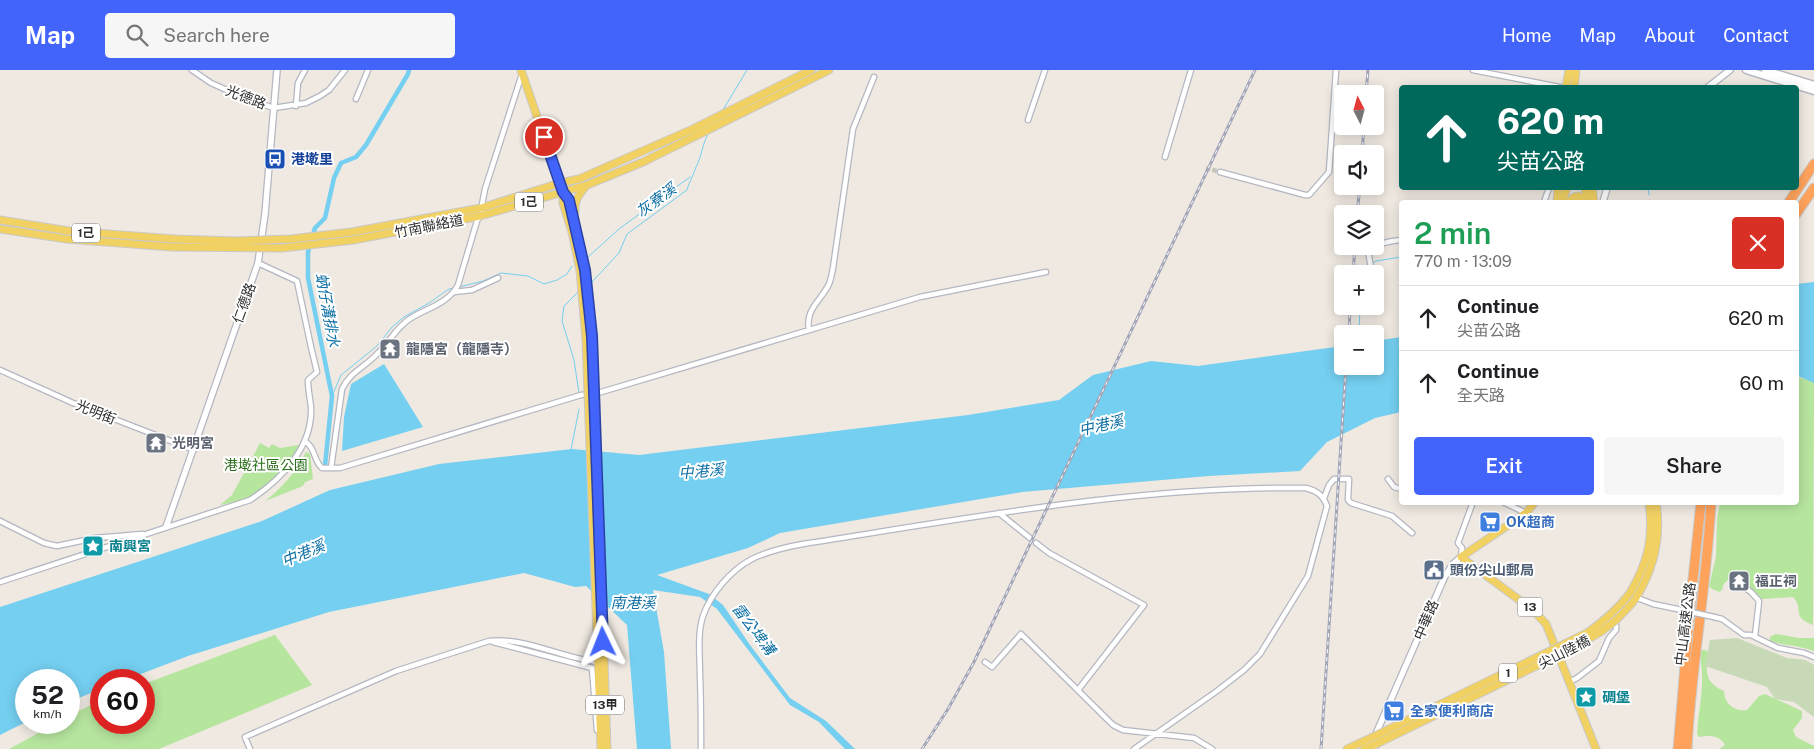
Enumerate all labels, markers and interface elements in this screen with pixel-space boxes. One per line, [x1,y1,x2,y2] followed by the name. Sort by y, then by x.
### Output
[105,13,455,58] search box
[25,21,75,49] text: Map
[123,21,151,49] icon: search
[163,24,270,46] text: Search here
[1502,25,1552,46] text: Home
[1580,25,1616,46] text: Map
[1644,25,1695,46] text: About
[1723,25,1789,46] text: Contact
[224,82,268,112] street label: 光德路
[1334,85,1384,135] north arrow
[1334,85,1384,375] map controls
[1497,101,1604,142] text: 620 m
[1414,105,1479,170] icon: ahead
[523,116,565,158] pin
[530,123,558,151] icon: arrive
[1334,145,1384,195] button: sound
[263,147,287,171] bus stop icon: 港墘里
[1497,148,1585,174] text: 尖苗公路
[291,151,333,167] place label: 港墘里
[633,179,681,220] water label: 灰寮溪
[515,192,543,212] road number: 1己
[1334,205,1384,255] button: layers
[393,211,465,241] street label: 竹南聯絡道
[1414,215,1491,251] text: 2 min
[1732,217,1784,269] button: close
[72,224,100,242] road number: 1己
[1414,252,1512,271] text: 770 m · 13:09
[1334,265,1384,315] button: +
[313,272,343,349] water label: 蚋仔溝排水
[229,281,259,325] street label: 仁德路
[1457,295,1539,317] text: Continue
[1414,304,1442,332] icon: ahead
[1728,307,1784,329] text: 620 m
[1457,321,1521,340] text: 尖苗公路
[1334,325,1384,375] button: −
[378,337,402,361] temple icon: 龍隱宮（龍隱寺）
[406,341,518,357] place label: 龍隱宮（龍隱寺）
[1457,360,1539,382] text: Continue
[1414,369,1442,397] icon: ahead
[1740,372,1784,394] text: 60 m
[1457,386,1505,405] text: 全天路
[74,397,118,427] street label: 光明街
[1077,411,1127,438] water label: 中港溪
[144,431,168,455] temple icon: 光明宮
[172,435,214,451] place label: 光明宮
[1414,437,1594,495] button: Exit
[1604,437,1784,495] button: Share
[224,457,308,473] park label: 港墘社區公園
[678,460,726,481] water label: 中港溪
[1478,510,1502,534] supermarket icon: OK超商
[1506,514,1555,530] place label: OK超商
[81,534,105,558] place icon: 南興宮
[279,536,329,570] water label: 中港溪
[109,538,151,554] place label: 南興宮
[1422,558,1446,582] public building icon: 頭份尖山郵局
[1450,562,1534,578] place label: 頭份尖山郵局
[1727,569,1751,593] temple icon: 福正祠
[1755,573,1797,589] place label: 福正祠
[1672,581,1698,667] street label: 中山高速公路
[610,594,657,611] water label: 南港溪
[1410,598,1442,642] street label: 中華路
[1518,598,1542,616] road number: 13
[729,600,780,660] water label: 雷公埤溝
[576,615,628,667] position arrow
[1535,632,1593,672] street label: 尖山陸橋
[1499,664,1517,682] road number: 1
[90,669,155,734] speed limit sign: 60
[31,680,64,710] text: 52
[1574,685,1598,709] place icon: 碉堡
[1602,689,1630,705] place label: 碉堡
[586,696,624,714] road number: 13甲
[1382,699,1406,723] supermarket icon: 全家便利商店
[1410,703,1494,719] place label: 全家便利商店
[33,707,62,721] text: km/h

